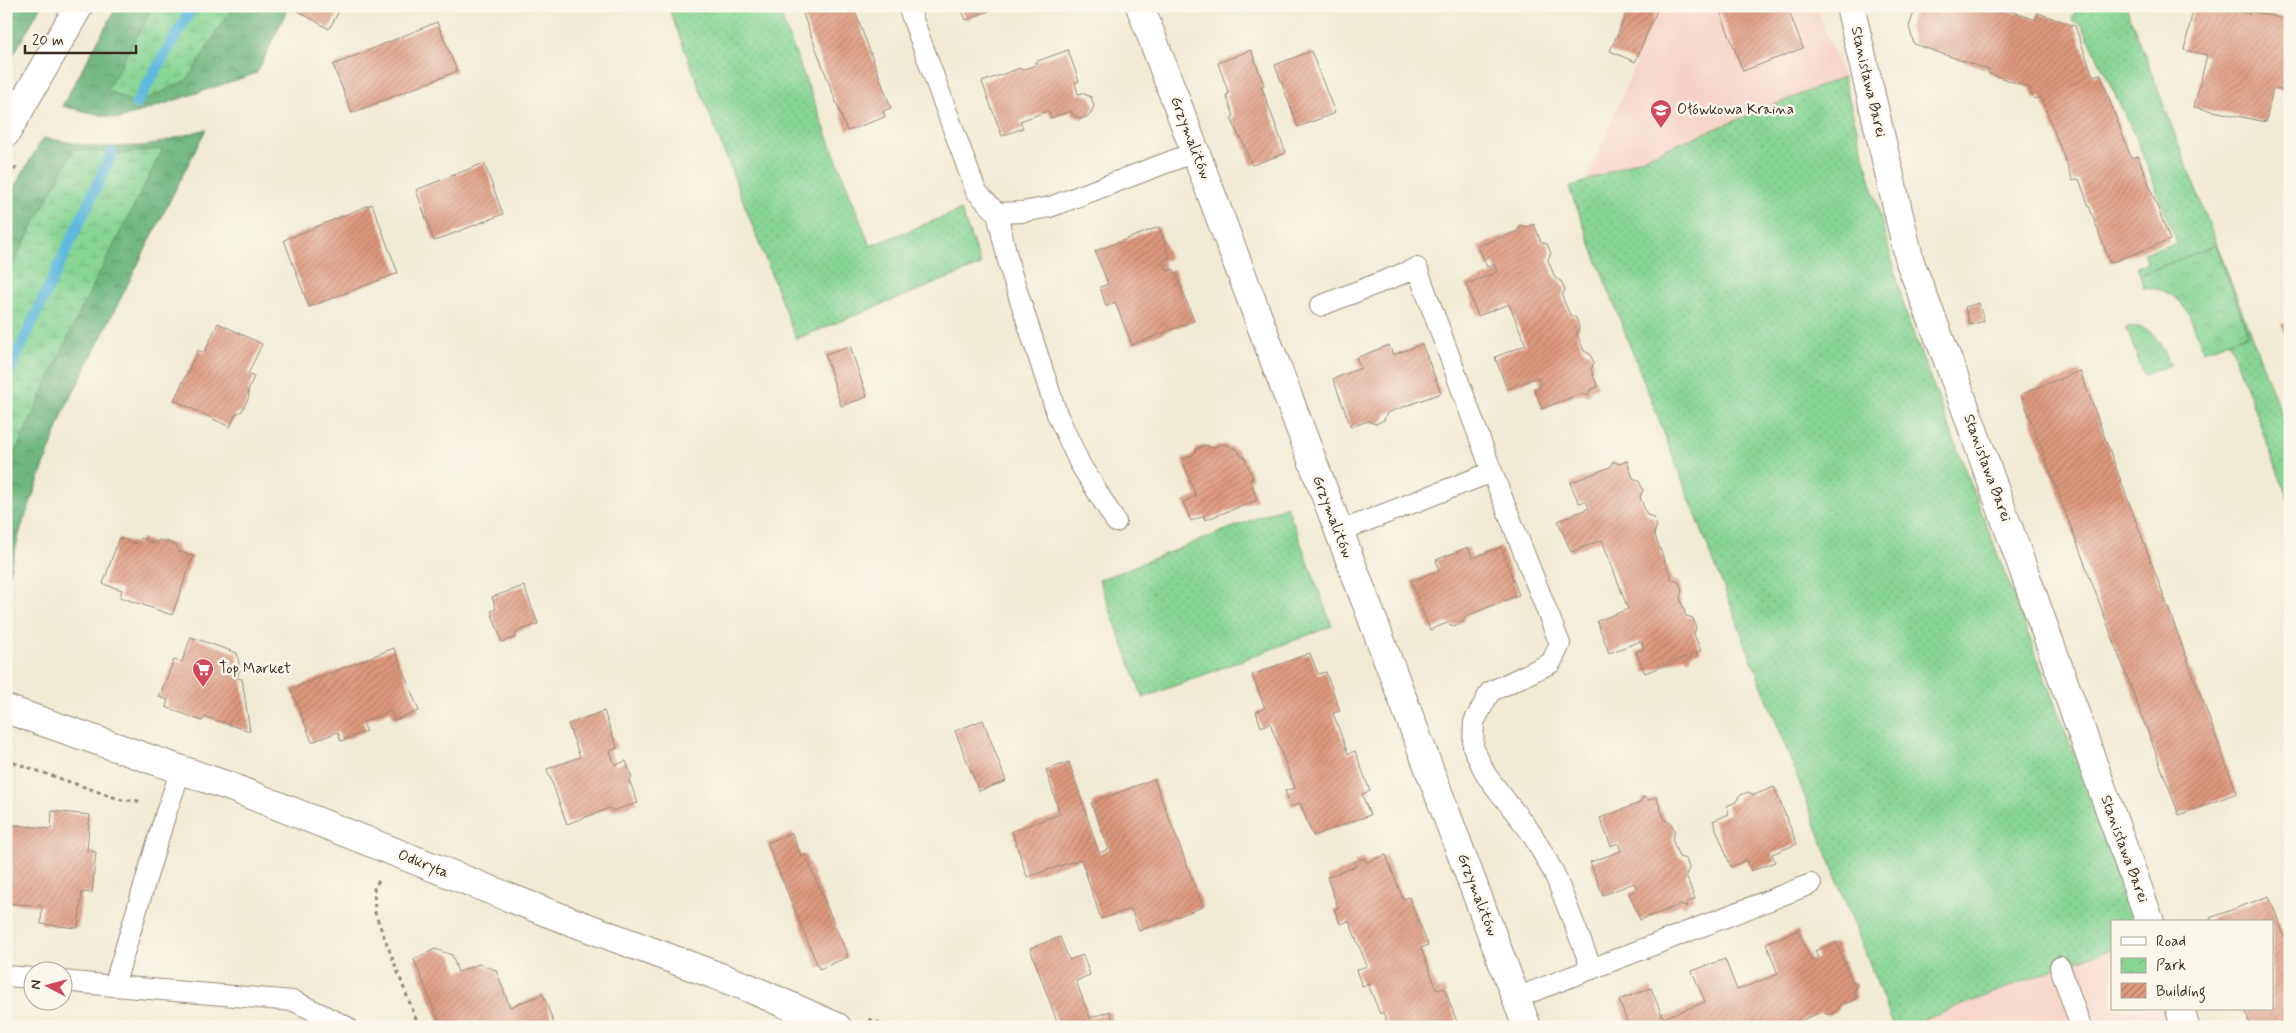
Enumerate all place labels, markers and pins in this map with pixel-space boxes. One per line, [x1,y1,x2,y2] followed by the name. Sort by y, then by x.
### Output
[1649,98,1673,129] school or university icon: Ołówkowa Kraina
[1677,100,1794,120] place label: Ołówkowa Kraina
[191,657,215,688] supermarket icon: Top Market
[219,659,291,679] place label: Top Market

